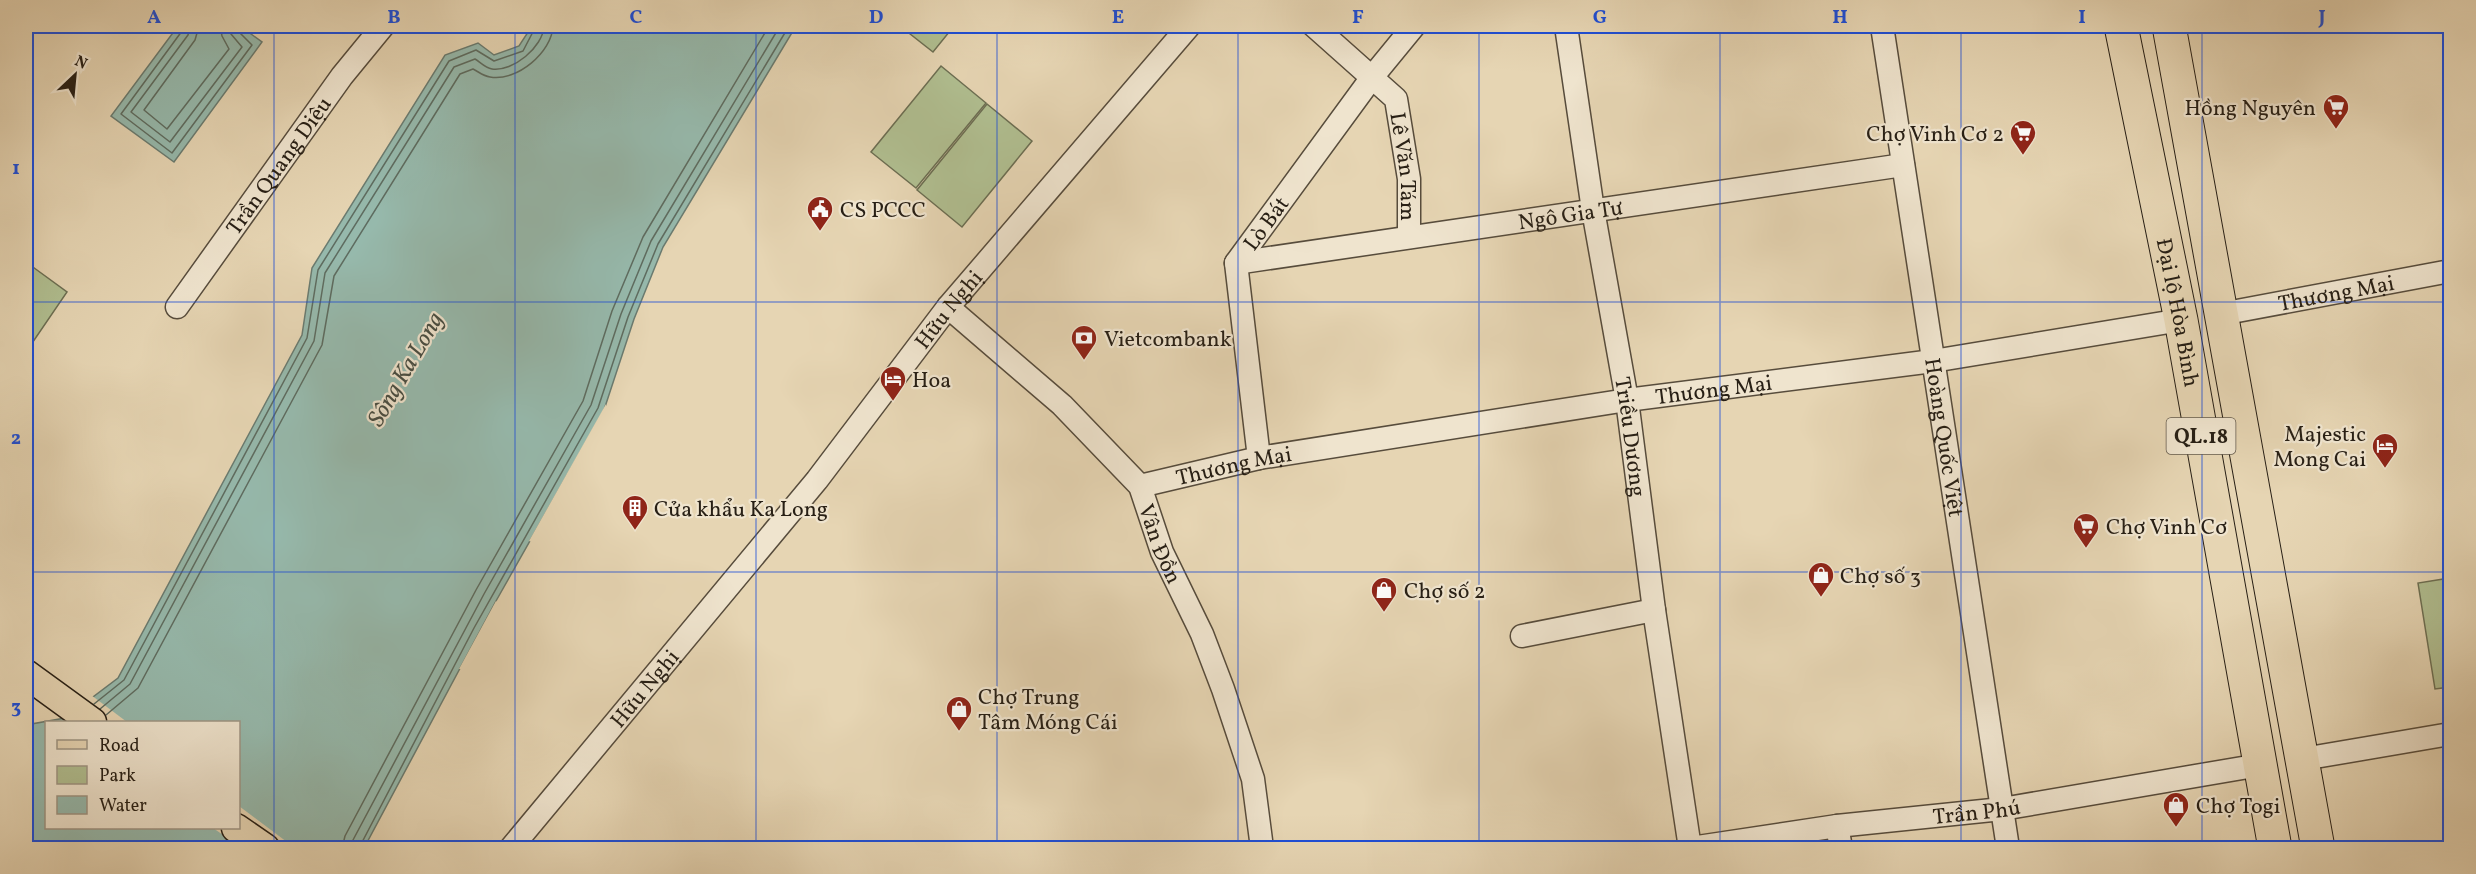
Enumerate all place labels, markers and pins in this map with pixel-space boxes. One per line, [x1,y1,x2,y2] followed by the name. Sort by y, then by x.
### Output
[2321,92,2351,130] supermarket icon: Hồng Nguyên
[2184,94,2316,125] place label: Hồng Nguyên
[2008,118,2038,156] supermarket icon: Chợ Vinh Cơ 2
[1866,120,2004,151] place label: Chợ Vinh Cơ 2
[805,194,835,232] public building icon: CS PCCC
[840,196,926,227] place label: CS PCCC
[1069,323,1099,361] bank icon: Vietcombank
[1104,325,1232,356] place label: Vietcombank
[878,364,908,402] hotel icon: Hoa
[912,366,951,397] place label: Hoa
[2274,420,2366,476] place label: Majestic Mong Cai
[2370,431,2400,469] hotel icon: Majestic Mong Cai
[620,493,650,531] building icon: Cửa khẩu Ka Long
[654,495,828,526] place label: Cửa khẩu Ka Long
[2071,511,2101,549] supermarket icon: Chợ Vinh Cơ
[2106,513,2228,544] place label: Chợ Vinh Cơ
[1806,560,1836,598] shop icon: Chợ số 3
[1840,562,1921,593] place label: Chợ số 3
[1369,575,1399,613] shop icon: Chợ số 2
[1404,577,1486,608] place label: Chợ số 2
[978,683,1118,739] place label: Chợ Trung Tâm Móng Cái
[944,694,974,732] shop icon: Chợ Trung Tâm Móng Cái
[2161,790,2191,828] shop icon: Chợ Togi
[2196,792,2280,823] place label: Chợ Togi

